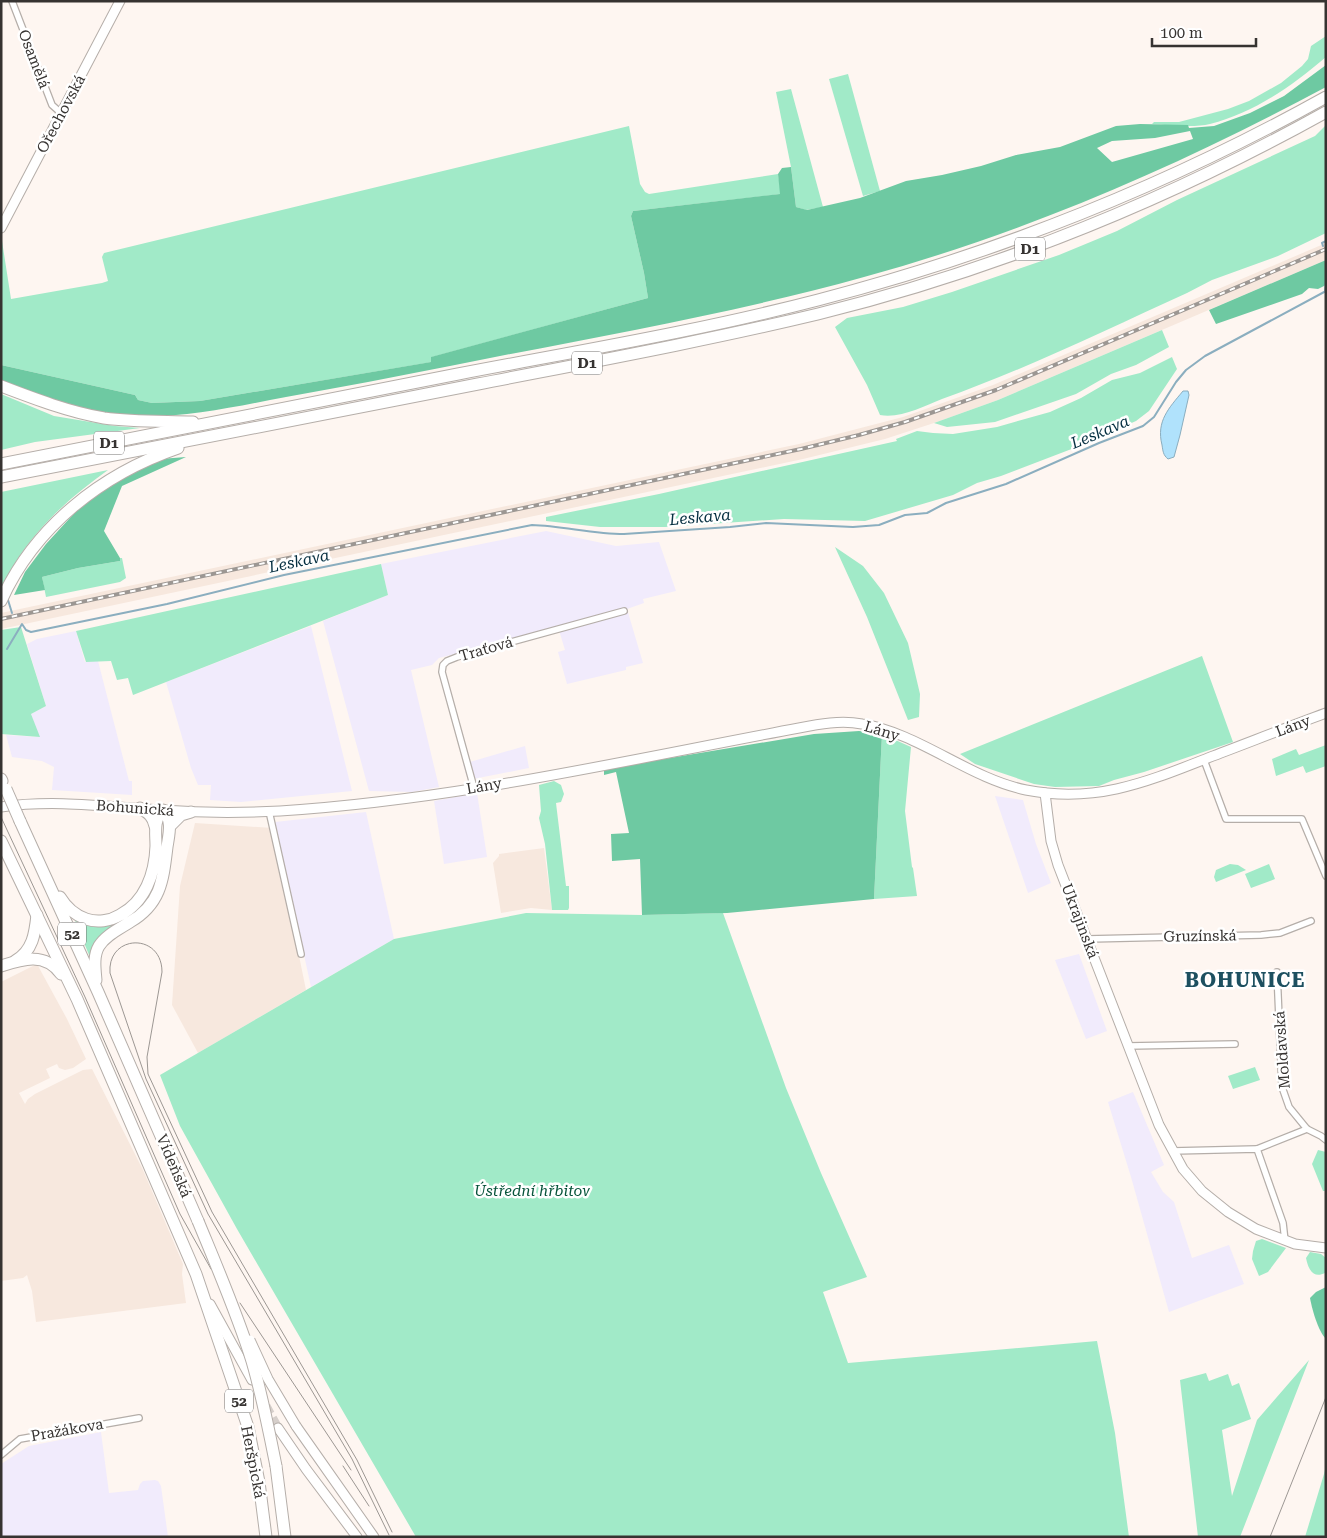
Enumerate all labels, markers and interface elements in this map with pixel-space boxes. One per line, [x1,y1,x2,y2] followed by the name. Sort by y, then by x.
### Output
[1152,15,1256,47] scale bar
[1160,24,1203,42] text: 100 m
[15,27,53,91] street label: Osamělá
[33,72,89,156] street label: Ořechovská
[1015,238,1045,260] road number: D1
[572,352,602,374] road number: D1
[1067,411,1132,453] water label: Leskava
[94,432,124,454] road number: D1
[667,505,732,529] water label: Leskava
[266,545,331,577] water label: Leskava
[457,633,515,665] street label: Traťová
[1273,711,1313,741] street label: Lány
[862,717,902,745] street label: Lány
[465,774,503,798] street label: Lány
[95,796,175,820] street label: Bohunická
[1057,881,1103,961] street label: Ukrajinská
[58,922,86,946] road number: 52
[1163,926,1237,946] street label: Gruzínská
[1185,968,1305,992] district label: BOHUNICE
[1270,1010,1294,1090] street label: Moldavská
[153,1132,195,1200] street label: Vídeňská
[474,1181,590,1200] park label: Ústřední hřbitov
[225,1390,253,1412] road number: 52
[29,1415,105,1445] street label: Pražákova
[237,1424,269,1500] street label: Heršpická

